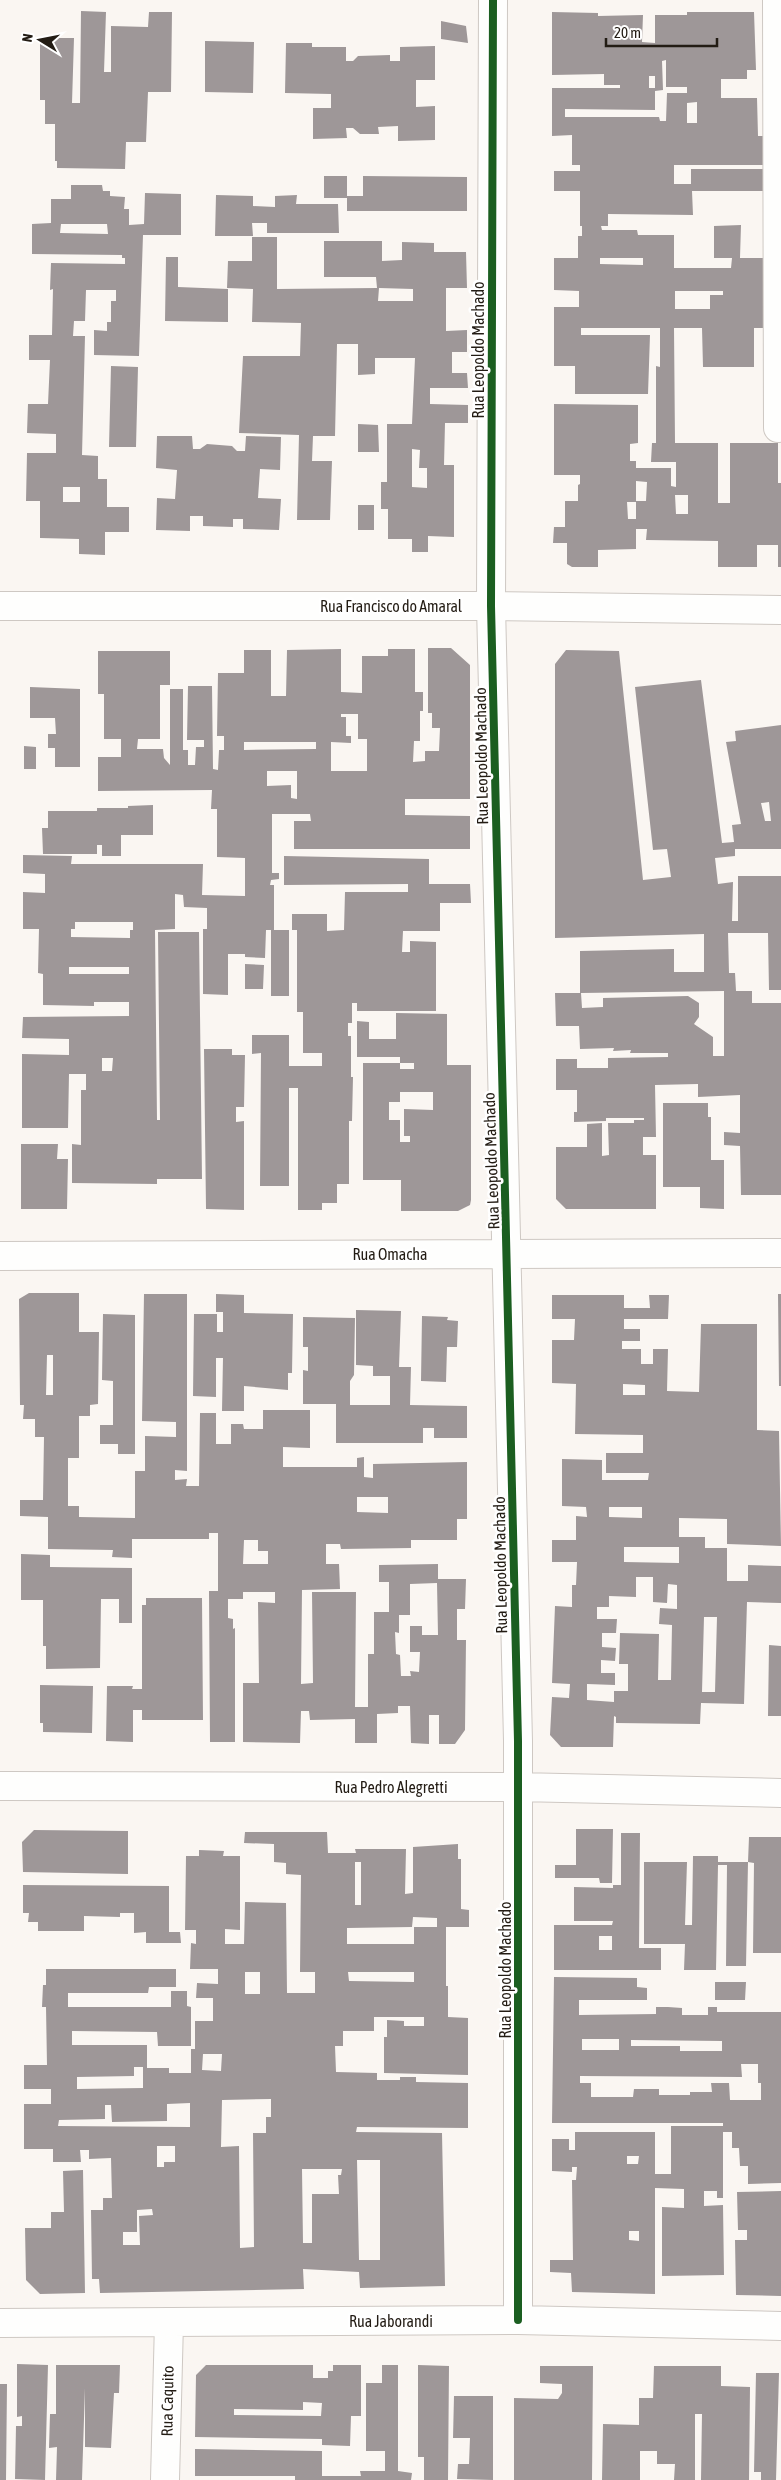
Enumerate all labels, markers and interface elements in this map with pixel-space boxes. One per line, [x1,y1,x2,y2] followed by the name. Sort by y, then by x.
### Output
[15,15,65,65] north arrow
[606,15,717,47] scale bar
[614,24,641,41] text: 20 m
[19,32,36,43] text: N
[469,281,488,419] street label: Rua Leopoldo Machado
[320,597,463,615] street label: Rua Francisco do Amaral
[471,687,492,825] street label: Rua Leopoldo Machado
[480,1092,503,1230] street label: Rua Leopoldo Machado
[353,1245,427,1263] street label: Rua Omacha
[490,1496,511,1634] street label: Rua Leopoldo Machado
[334,1778,448,1797] street label: Rua Pedro Alegretti
[496,1901,515,2039] street label: Rua Leopoldo Machado
[349,2312,433,2330] street label: Rua Jaborandi
[157,2365,178,2437] street label: Rua Caquito

